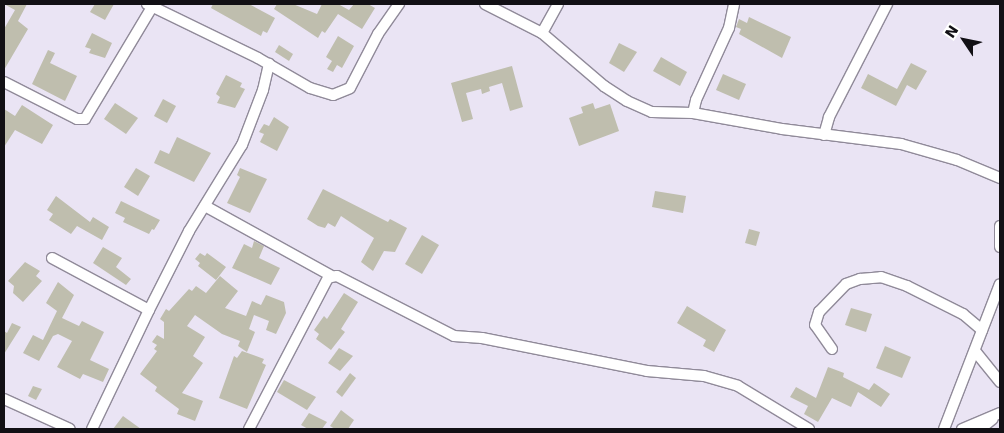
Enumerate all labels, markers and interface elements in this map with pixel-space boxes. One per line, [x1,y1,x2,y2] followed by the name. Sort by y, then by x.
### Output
[939,15,989,65] north arrow
[942,22,961,41] text: N

